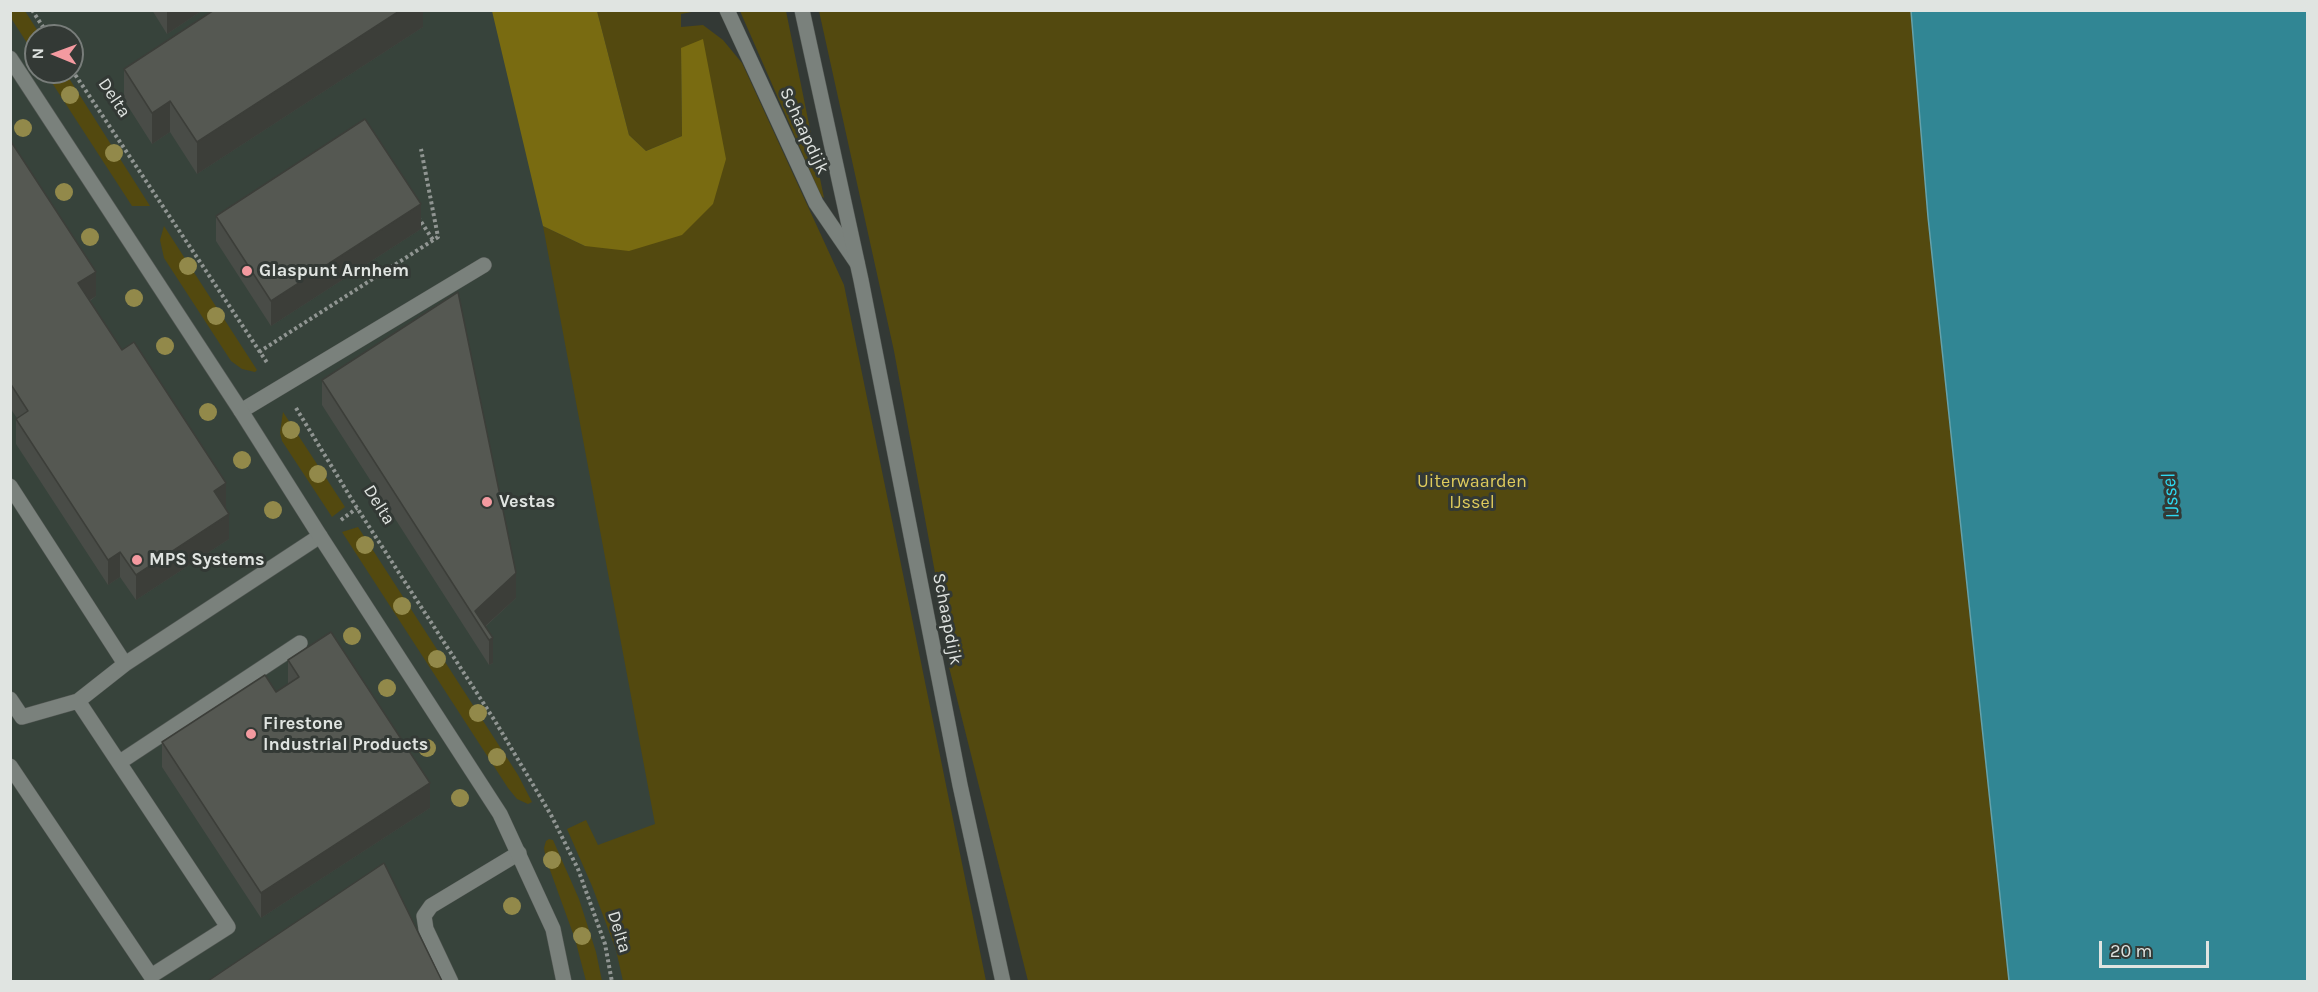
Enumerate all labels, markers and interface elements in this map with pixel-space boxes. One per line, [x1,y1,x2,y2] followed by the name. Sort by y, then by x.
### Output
[24,24,84,84] north arrow
[28,48,47,60] text: N
[93,74,135,122] street label: Delta
[775,84,833,178] street label: Schaapdijk
[259,260,409,282] place label: Glaspunt Arnhem
[240,264,254,278] marker: Glaspunt Arnhem
[1417,471,1527,514] park label: Uiterwaarden IJssel
[2157,472,2185,520] water label: IJssel
[358,481,400,529] street label: Delta
[499,491,555,513] place label: Vestas
[480,495,494,509] marker: Vestas
[149,549,264,571] place label: MPS Systems
[130,553,144,567] marker: MPS Systems
[928,571,966,667] street label: Schaapdijk
[263,713,428,756] place label: Firestone Industrial Products
[244,727,258,741] marker: Firestone Industrial Products
[602,908,636,956] street label: Delta
[2102,929,2212,967] scale bar
[2110,940,2152,962] text: 20 m

